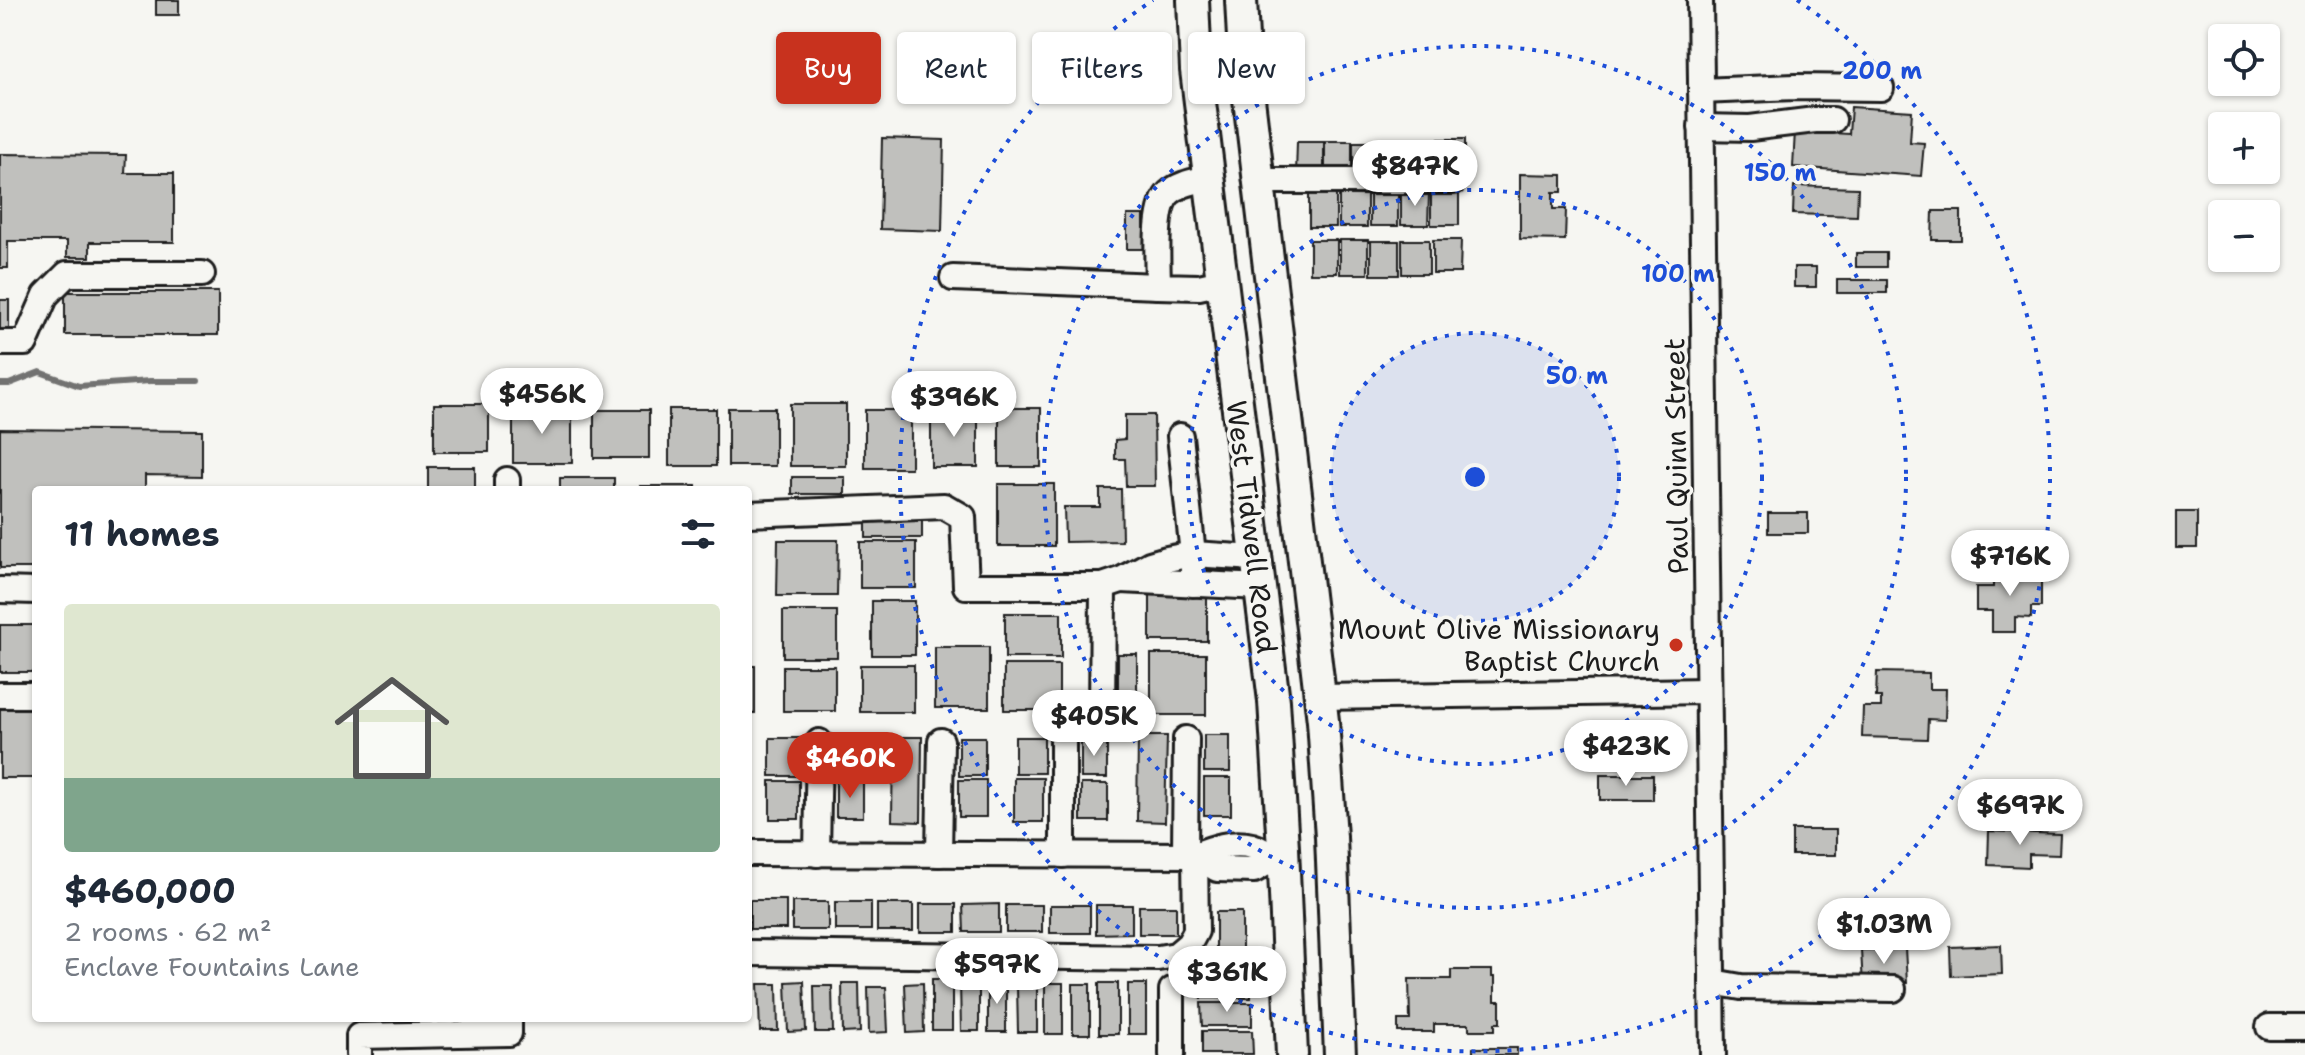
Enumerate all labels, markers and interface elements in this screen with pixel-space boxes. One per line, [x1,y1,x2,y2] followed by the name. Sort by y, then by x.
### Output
[2208,24,2280,272] map controls
[2208,24,2280,96] button: locate
[776,32,881,104] chip: Buy
[897,32,1016,104] chip: Rent
[1032,32,1172,104] chip: Filters
[1188,32,1305,104] chip: New
[1842,55,1922,87] text: 200 m
[2208,112,2280,184] button: +
[1359,140,1471,208] pin: $847K
[1371,148,1459,183] text: $847K
[1744,157,1816,189] text: 150 m
[2208,200,2280,272] button: −
[1641,258,1715,290] text: 100 m
[1655,338,1697,574] street label: Paul Quinn Street
[1546,360,1608,392] text: 50 m
[486,368,598,436] pin: $456K
[898,371,1010,439] pin: $396K
[498,376,586,411] text: $456K
[909,379,999,414] text: $396K
[1218,398,1286,656] street label: West Tidwell Road
[1461,463,1489,491] centre of rings
[64,511,220,557] text: 11 homes
[676,512,720,556] icon: filters
[1954,530,2066,598] pin: $716K
[1969,538,2051,573] text: $716K
[1337,610,1660,680] place label: Mount Olive Missionary Baptist Church
[1667,636,1685,654] marker: Mount Olive Missionary Baptist Church
[320,656,464,800] icon: home
[1038,690,1150,758] pin: $405K
[1050,698,1138,733] text: $405K
[1570,720,1682,788] pin: $423K
[1582,728,1670,763] text: $423K
[794,732,906,800] pin: $460K
[805,740,895,775] text: $460K
[1964,779,2076,847] pin: $697K
[1976,787,2064,822] text: $697K
[64,868,236,914] text: $460,000
[1819,898,1949,966] pin: $1.03M
[1836,906,1932,941] text: $1.03M
[64,914,272,949] text: 2 rooms · 62 m²
[941,938,1053,1006] pin: $597K
[953,946,1041,981] text: $597K
[1171,946,1283,1014] pin: $361K
[64,949,360,984] text: Enclave Fountains Lane
[1186,954,1268,989] text: $361K

